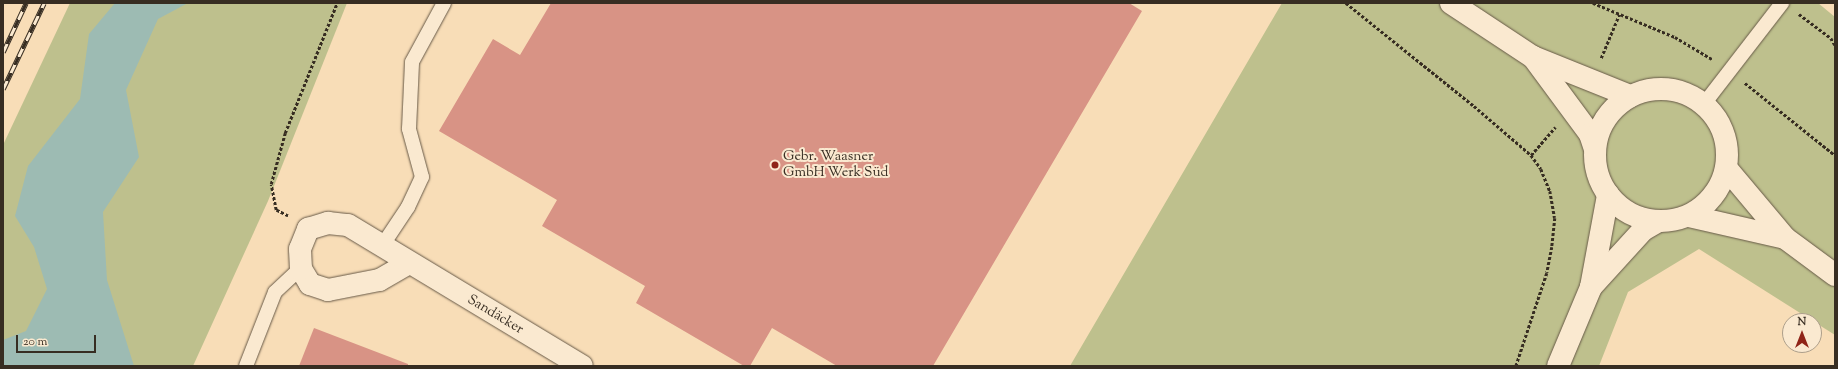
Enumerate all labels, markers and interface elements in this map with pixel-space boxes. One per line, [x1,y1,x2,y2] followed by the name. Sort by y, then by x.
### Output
[783,149,888,182] place label: Gebr. Waasner GmbH Werk Süd
[770,160,780,170] marker: Gebr. Waasner GmbH Werk Süd
[464,292,526,338] street label: Sandäcker
[1782,313,1822,353] north arrow
[1798,314,1806,330] text: N
[18,327,98,353] scale bar
[23,333,47,351] text: 20 m

